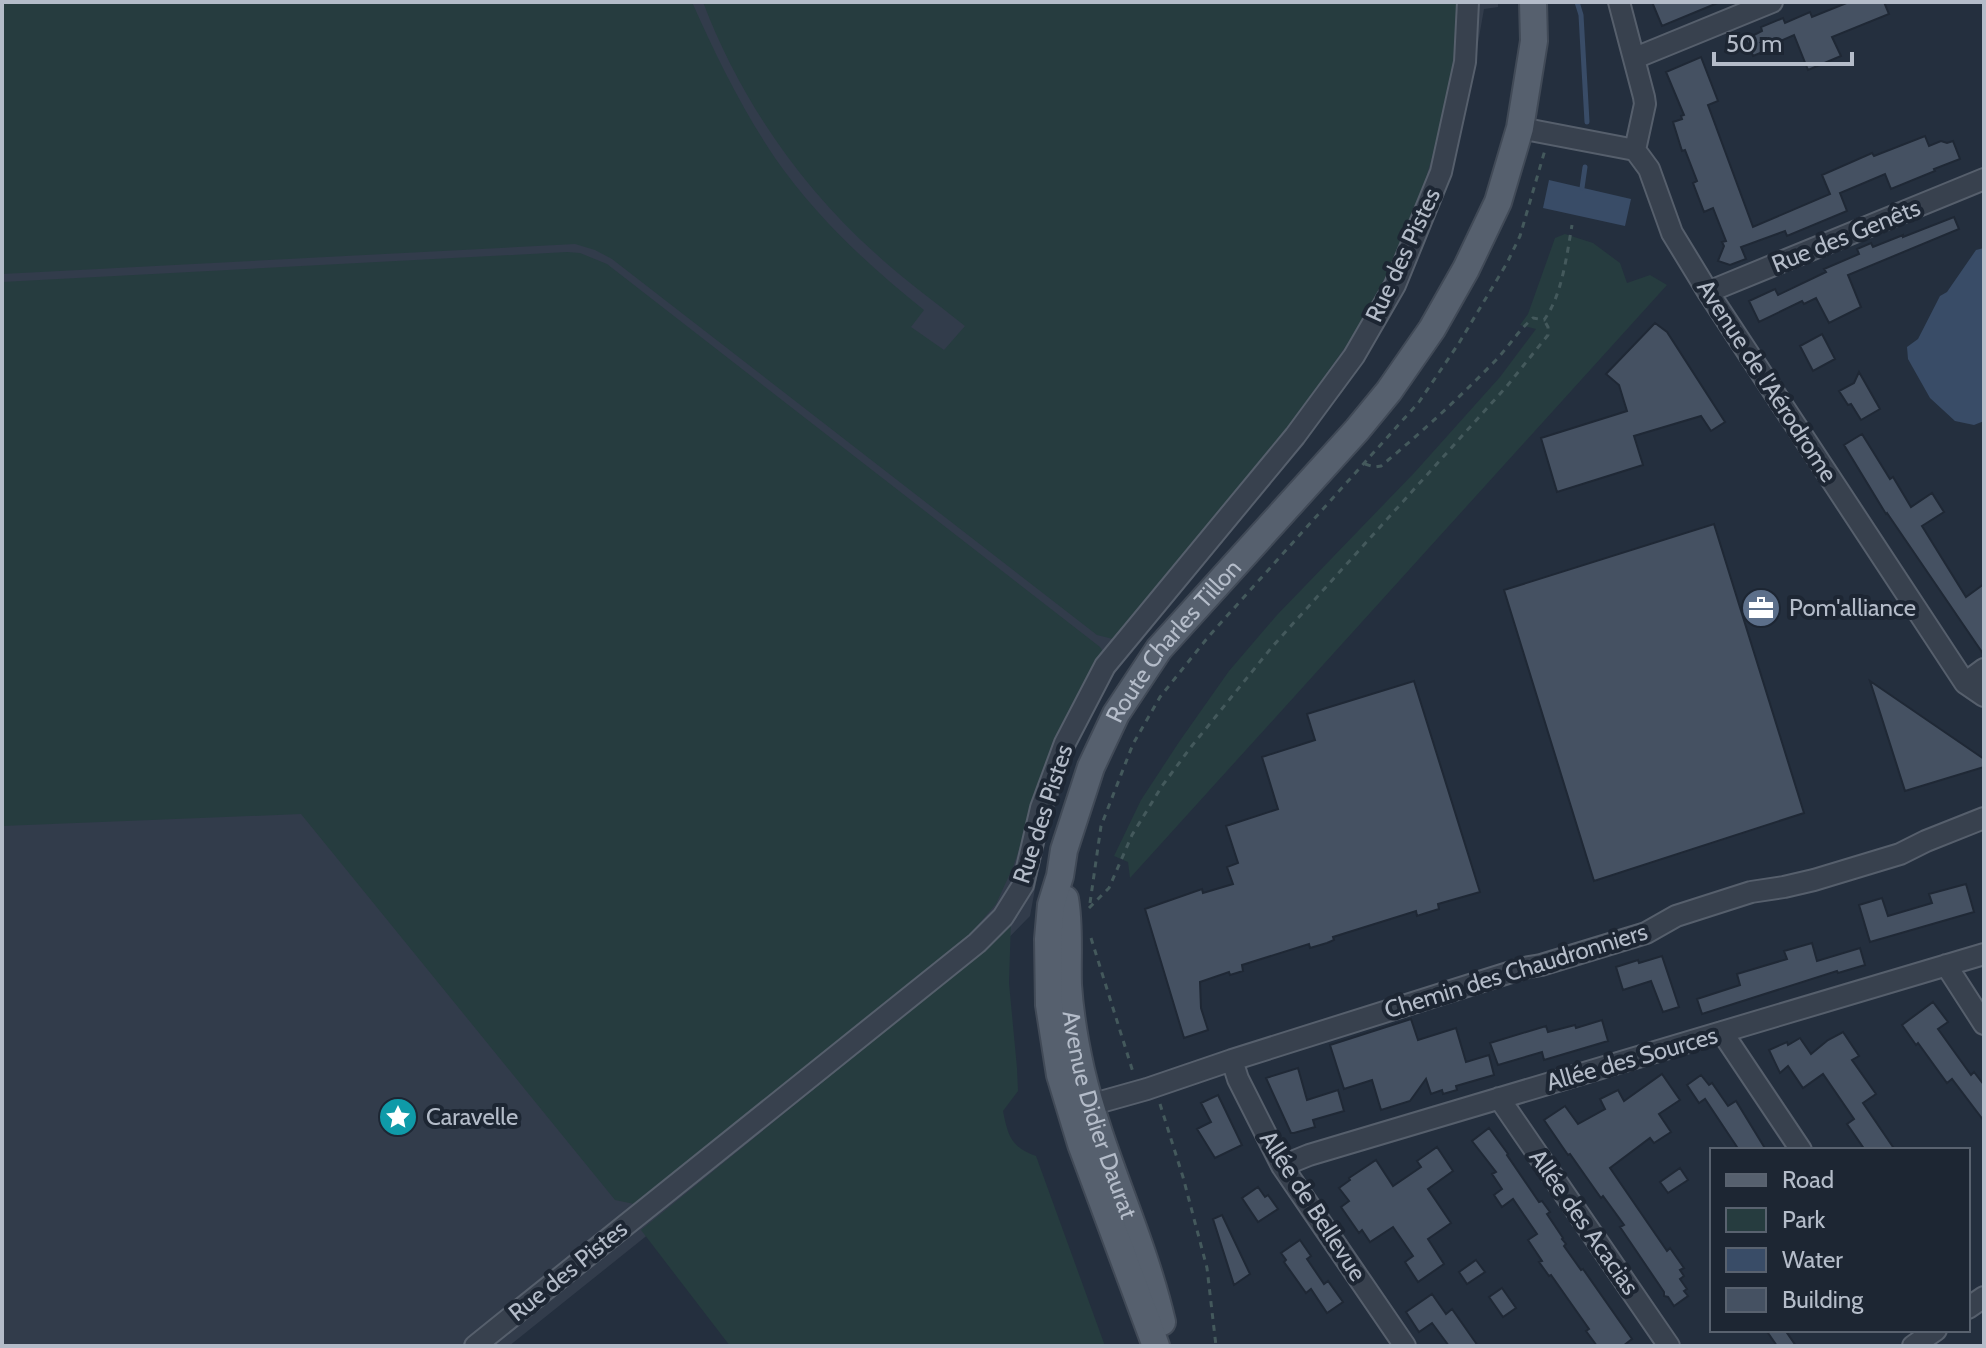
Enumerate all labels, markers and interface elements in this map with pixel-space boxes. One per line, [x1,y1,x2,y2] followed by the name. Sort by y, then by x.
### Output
[1714,16,1852,66] scale bar
[1726,29,1782,58] text: 50 m
[1359,183,1446,326] street label: Rue des Pistes
[1767,193,1924,278] street label: Rue des Genêts
[1691,274,1844,487] street label: Avenue de l'Aérodrome
[1099,553,1247,727] street label: Route Charles Tillon
[1740,587,1782,629] office icon: Pom'alliance
[1789,593,1916,622] place label: Pom'alliance
[1006,741,1079,887] street label: Rue des Pistes
[1381,917,1651,1024] street label: Chemin des Chaudronniers
[1057,1009,1144,1223] street label: Avenue Didier Daurat
[1543,1020,1721,1097] street label: Allée des Sources
[377,1096,419,1138] place icon: Caravelle
[426,1102,518,1131] place label: Caravelle
[1254,1125,1373,1286] street label: Allée de Bellevue
[1523,1143,1645,1300] street label: Allée des Acacias
[1710,1148,1970,1332] legend
[1782,1165,1834,1194] text: Road
[1782,1205,1825,1234] text: Park
[503,1214,633,1327] street label: Rue des Pistes
[1782,1245,1843,1274] text: Water
[1782,1285,1864,1314] text: Building

